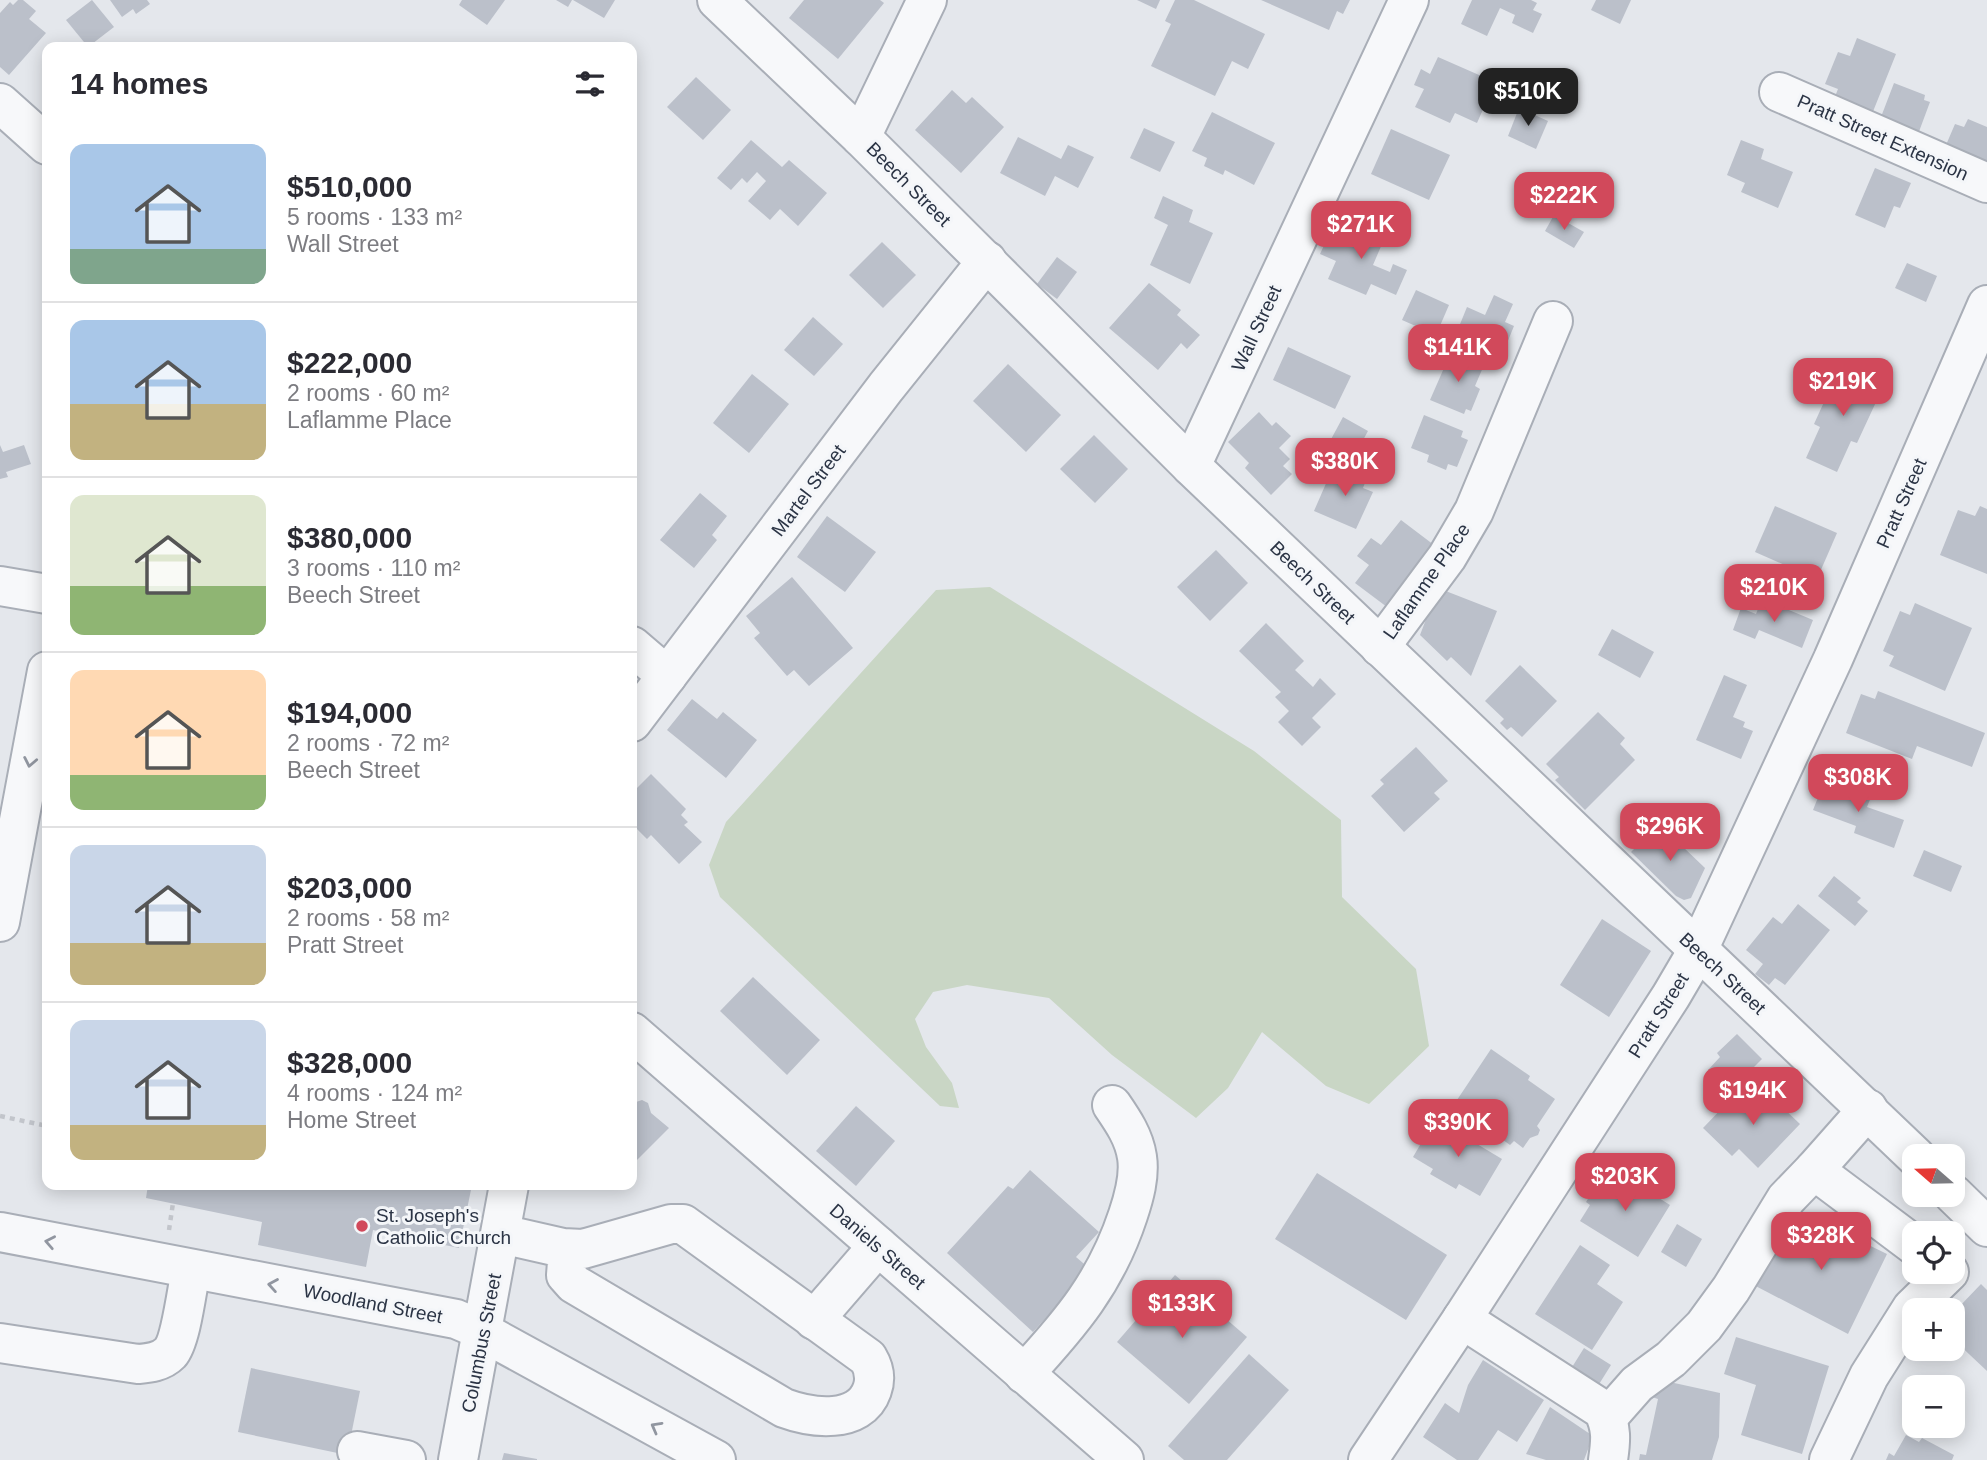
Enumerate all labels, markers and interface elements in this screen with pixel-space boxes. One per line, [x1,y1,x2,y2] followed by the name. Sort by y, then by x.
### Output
[571,65,609,103] icon: filters
[70,67,208,100] text: 14 homes
[1479,68,1577,128] pin: $510K
[1494,78,1562,104] text: $510K
[1794,90,1971,185] street label: Pratt Street Extension
[862,138,955,231] street label: Beech Street
[287,170,412,203] text: $510,000
[126,172,210,256] icon: home
[1515,173,1613,232] pin: $222K
[1530,182,1598,208] text: $222K
[1312,202,1410,261] pin: $271K
[287,204,462,230] text: 5 rooms · 133 m²
[1327,211,1395,237] text: $271K
[287,231,399,257] text: Wall Street
[1227,281,1286,374] street label: Wall Street
[1409,324,1507,384] pin: $141K
[1424,334,1492,360] text: $141K
[287,346,412,379] text: $222,000
[126,348,210,432] icon: home
[1794,358,1892,418] pin: $219K
[1809,368,1877,394] text: $219K
[287,380,449,406] text: 2 rooms · 60 m²
[287,407,452,433] text: Laflamme Place
[1296,438,1394,498] pin: $380K
[767,440,850,540] street label: Martel Street
[1311,448,1379,474] text: $380K
[1872,454,1931,551] street label: Pratt Street
[1379,519,1474,643] street label: Laflamme Place
[287,521,412,554] text: $380,000
[126,523,210,607] icon: home
[1266,537,1360,629] street label: Beech Street
[287,555,460,581] text: 3 rooms · 110 m²
[1725,564,1823,624] pin: $210K
[1740,574,1808,600] text: $210K
[287,582,420,608] text: Beech Street
[287,696,412,729] text: $194,000
[126,698,210,782] icon: home
[287,730,449,756] text: 2 rooms · 72 m²
[1809,754,1907,814] pin: $308K
[23,756,38,768] one-way arrow
[287,757,420,783] text: Beech Street
[1824,764,1892,790] text: $308K
[1621,804,1719,863] pin: $296K
[1636,813,1704,839] text: $296K
[287,871,412,904] text: $203,000
[126,873,210,957] icon: home
[287,905,449,931] text: 2 rooms · 58 m²
[1675,928,1771,1019] street label: Beech Street
[287,932,403,958] text: Pratt Street
[1624,968,1693,1062] street label: Pratt Street
[287,1046,412,1079] text: $328,000
[126,1048,210,1132] icon: home
[1704,1068,1802,1127] pin: $194K
[1719,1077,1787,1103] text: $194K
[287,1080,462,1106] text: 4 rooms · 124 m²
[1409,1100,1507,1159] pin: $390K
[287,1107,416,1133] text: Home Street
[1424,1109,1492,1135] text: $390K
[1902,1144,1965,1208] north arrow
[1902,1144,1965,1438] map controls
[1576,1154,1674,1213] pin: $203K
[1591,1163,1659,1189] text: $203K
[826,1199,930,1294] street label: Daniels Street
[376,1205,511,1248] place label: St. Joseph's Catholic Church
[1772,1212,1870,1272] pin: $328K
[354,1218,370,1234] marker: St. Joseph's Catholic Church
[1902,1221,1965,1284] button: locate
[1787,1222,1855,1248] text: $328K
[44,1235,56,1250] one-way arrow
[458,1271,505,1415] street label: Columbus Street
[267,1278,279,1293] one-way arrow
[302,1280,445,1327] street label: Woodland Street
[1133,1280,1231,1340] pin: $133K
[1148,1290,1216,1316] text: $133K
[1902,1298,1965,1361] button: +
[1902,1375,1965,1438] button: −
[651,1422,663,1435] one-way arrow

